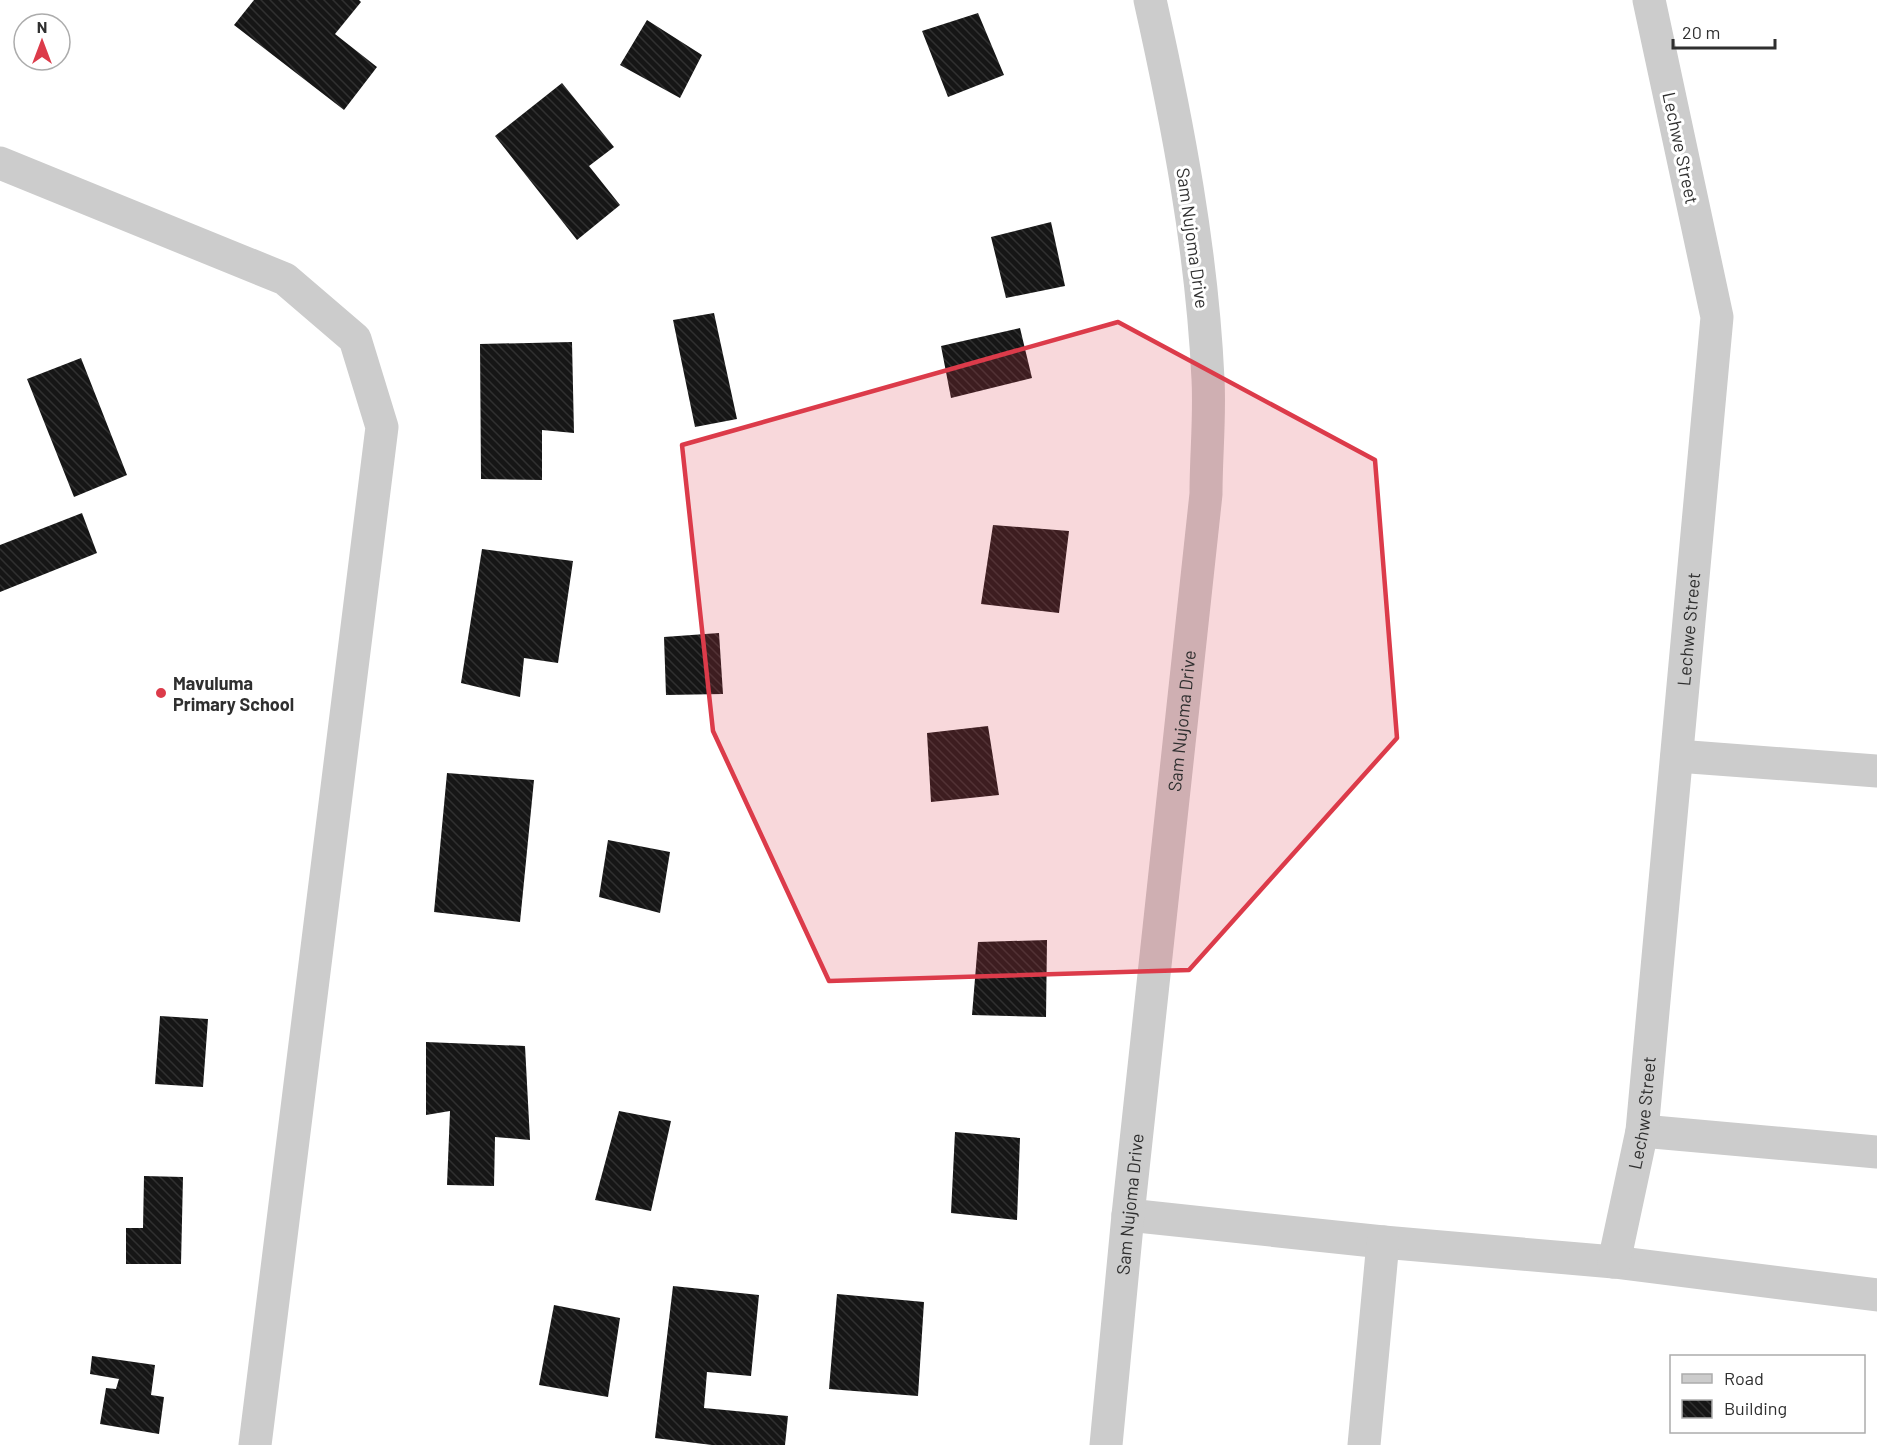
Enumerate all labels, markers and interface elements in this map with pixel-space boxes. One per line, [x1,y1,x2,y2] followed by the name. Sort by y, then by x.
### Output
[12,12,72,72] north arrow
[1673,12,1775,50] scale bar
[37,17,47,36] text: N
[1682,21,1720,43] text: 20 m
[1658,90,1704,206] street label: Lechwe Street
[1172,166,1214,310] street label: Sam Nujoma Drive
[1672,571,1704,687] street label: Lechwe Street
[1163,649,1200,793] street label: Sam Nujoma Drive
[173,672,294,715] place label: Mavuluma Primary School
[154,686,168,700] marker: Mavuluma Primary School
[1623,1055,1660,1171] street label: Lechwe Street
[1111,1132,1148,1276] street label: Sam Nujoma Drive
[1670,1355,1865,1433] legend
[1724,1367,1764,1389] text: Road
[1724,1397,1787,1419] text: Building

